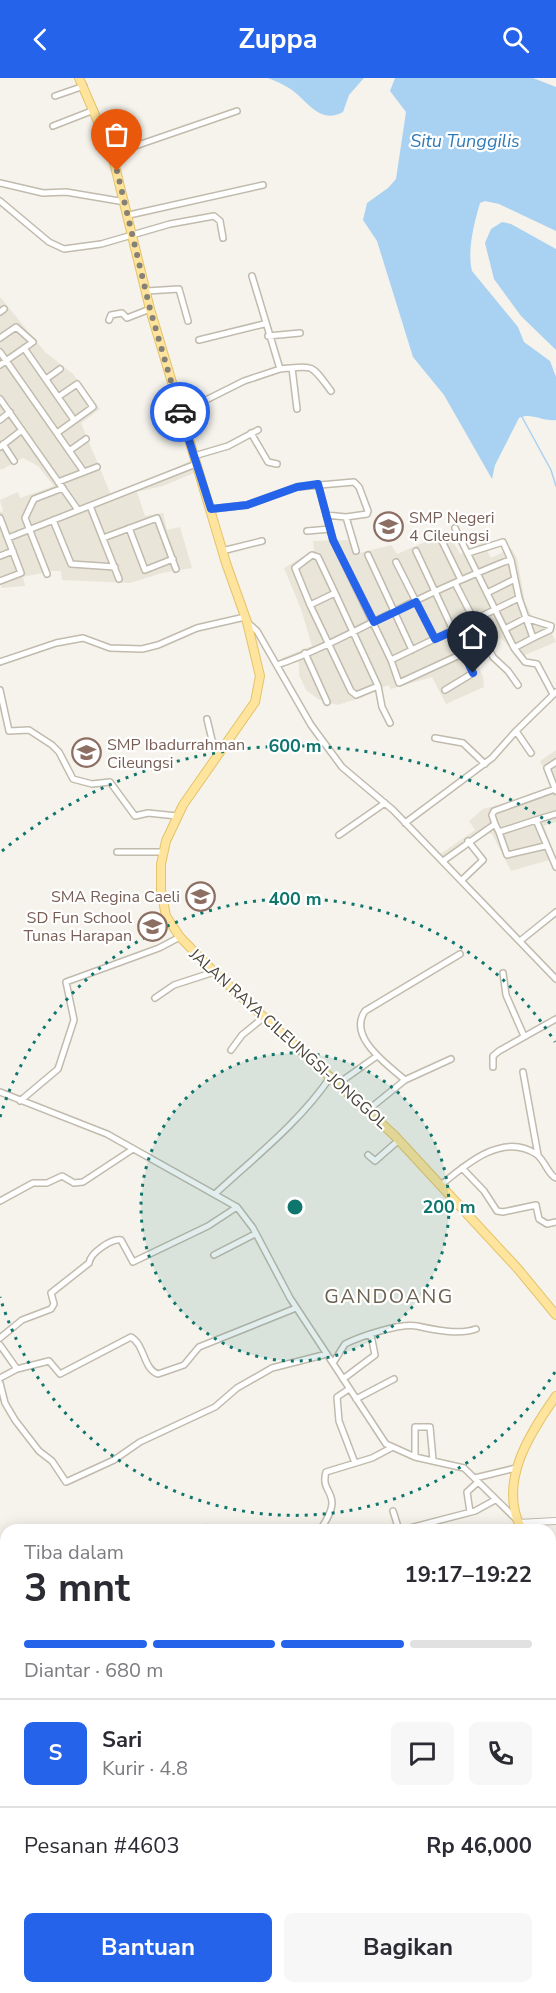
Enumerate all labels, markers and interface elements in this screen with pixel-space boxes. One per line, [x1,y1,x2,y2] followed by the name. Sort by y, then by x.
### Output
[239,21,317,58] text: Zuppa
[24,23,57,56] icon: back
[499,23,532,56] icon: search
[91,109,142,171] pin
[100,118,133,151] icon: bag
[410,129,520,153] water label: Situ Tunggilis
[150,382,210,442] courier
[164,396,197,429] icon: car
[409,507,494,547] place label: SMP Negeri 4 Cileungsi
[372,510,404,542] school or university icon: SMP Negeri 4 Cileungsi
[447,611,498,673] pin
[456,620,489,653] icon: home
[107,734,245,774] place label: SMP Ibadurrahman Cileungsi
[268,734,322,758] text: 600 m
[70,737,102,769] school or university icon: SMP Ibadurrahman Cileungsi
[185,880,217,912] school or university icon: SMA Regina Caeli
[51,886,180,908] place label: SMA Regina Caeli
[268,887,322,911] text: 400 m
[23,907,132,947] place label: SD Fun School Tunas Harapan
[137,910,169,942] school or university icon: SD Fun School Tunas Harapan
[184,943,393,1134] street label: JALAN RAYA CILEUNGSI-JONGGOL
[422,1195,476,1219] text: 200 m
[285,1197,305,1217] centre of rings
[324,1283,454,1310] district label: GANDOANG
[24,1539,124,1566] text: Tiba dalam
[404,1560,532,1590] text: 19:17–19:22
[24,1562,130,1615] text: 3 mnt
[24,1657,163,1684] text: Diantar · 680 m
[391,1722,454,1785] button: chat
[469,1722,532,1785] button: phone
[102,1725,142,1755] text: Sari
[49,1738,62,1768] text: S
[102,1755,188,1782] text: Kurir · 4.8
[24,1831,180,1861] text: Pesanan #4603
[426,1831,532,1861] text: Rp 46,000
[24,1913,272,1982] button: Bantuan
[284,1913,532,1982] button: Bagikan

